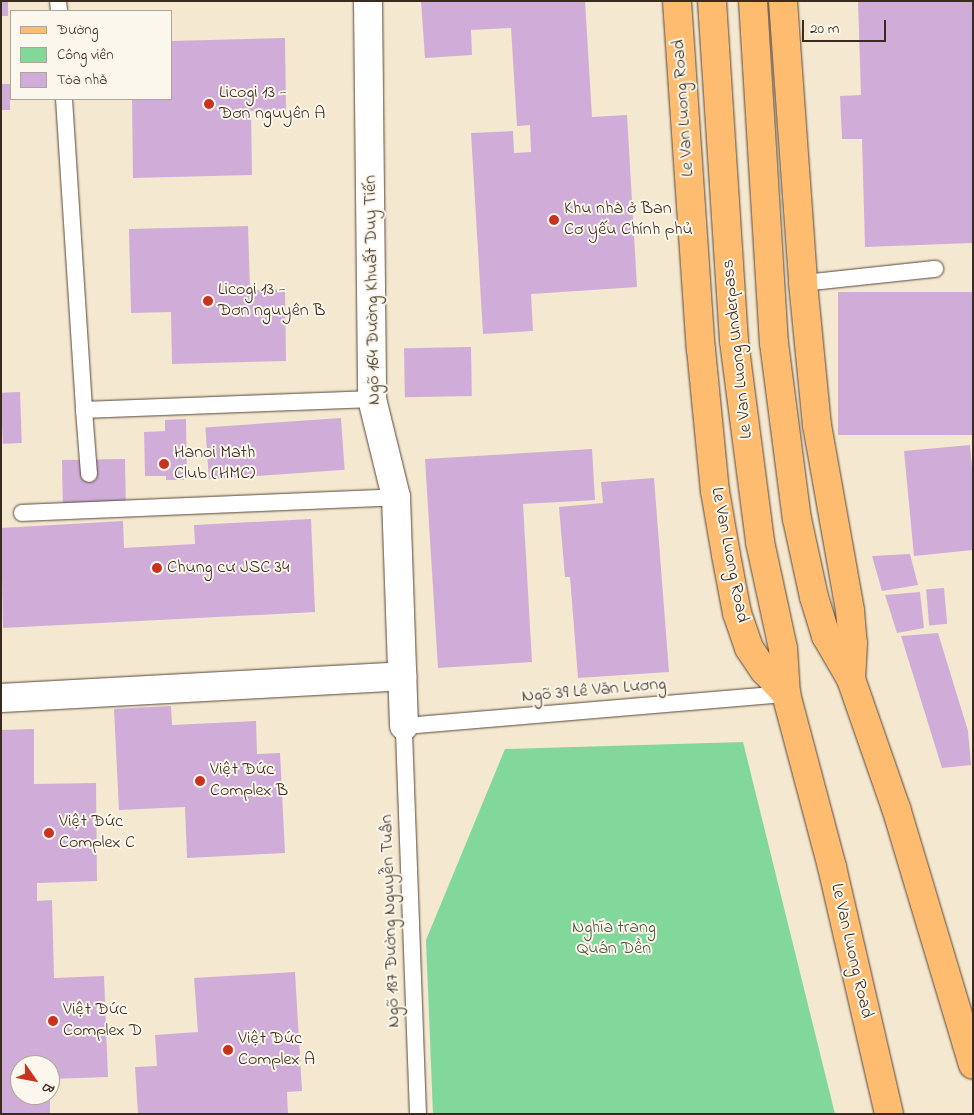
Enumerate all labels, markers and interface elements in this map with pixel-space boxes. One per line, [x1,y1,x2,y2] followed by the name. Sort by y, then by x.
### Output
[10,10,172,100] legend
[804,10,888,42] scale bar
[810,18,839,40] text: 20 m
[57,19,99,41] text: Đường
[668,39,700,177] street label: Le Van Luong Road
[57,44,114,66] text: Công viên
[57,69,107,91] text: Tòa nhà
[219,83,325,126] place label: Licogi 13 - Đơn nguyên A
[203,98,215,110] marker: Licogi 13 - Đơn nguyên A
[360,175,386,405] street label: Ngõ 164 Đường Khuất Duy Tiến
[564,199,693,242] place label: Khu nhà ở Ban Cơ yếu Chính phủ
[548,214,560,226] marker: Khu nhà ở Ban Cơ yếu Chính phủ
[718,258,758,440] street label: Le Van Luong Underpass
[218,280,325,322] place label: Licogi 13 - Đơn nguyên B
[202,295,214,307] marker: Licogi 13 - Đơn nguyên B
[174,443,255,486] place label: Hanoi Math Club (HMC)
[158,458,170,470] marker: Hanoi Math Club (HMC)
[705,485,753,625] street label: Le Van Luong Road
[167,557,289,579] place label: Chung cư JSC 34
[151,562,163,574] marker: Chung cư JSC 34
[521,674,667,708] street label: Ngõ 39 Lê Văn Lương
[210,760,288,802] place label: Việt Đức Complex B
[194,775,206,787] marker: Việt Đức Complex B
[59,812,135,854] place label: Việt Đức Complex C
[376,814,406,1028] street label: Ngõ 187 Đường Nguyễn Tuân
[43,827,55,839] marker: Việt Đức Complex C
[825,882,877,1020] street label: Le Van Luong Road
[572,918,656,961] park label: Nghĩa trang Quán Dền
[63,1000,142,1042] place label: Việt Đức Complex D
[47,1015,59,1027] marker: Việt Đức Complex D
[238,1029,315,1072] place label: Việt Đức Complex A
[222,1044,234,1056] marker: Việt Đức Complex A
[10,1055,60,1105] north arrow
[36,1078,59,1098] text: B

